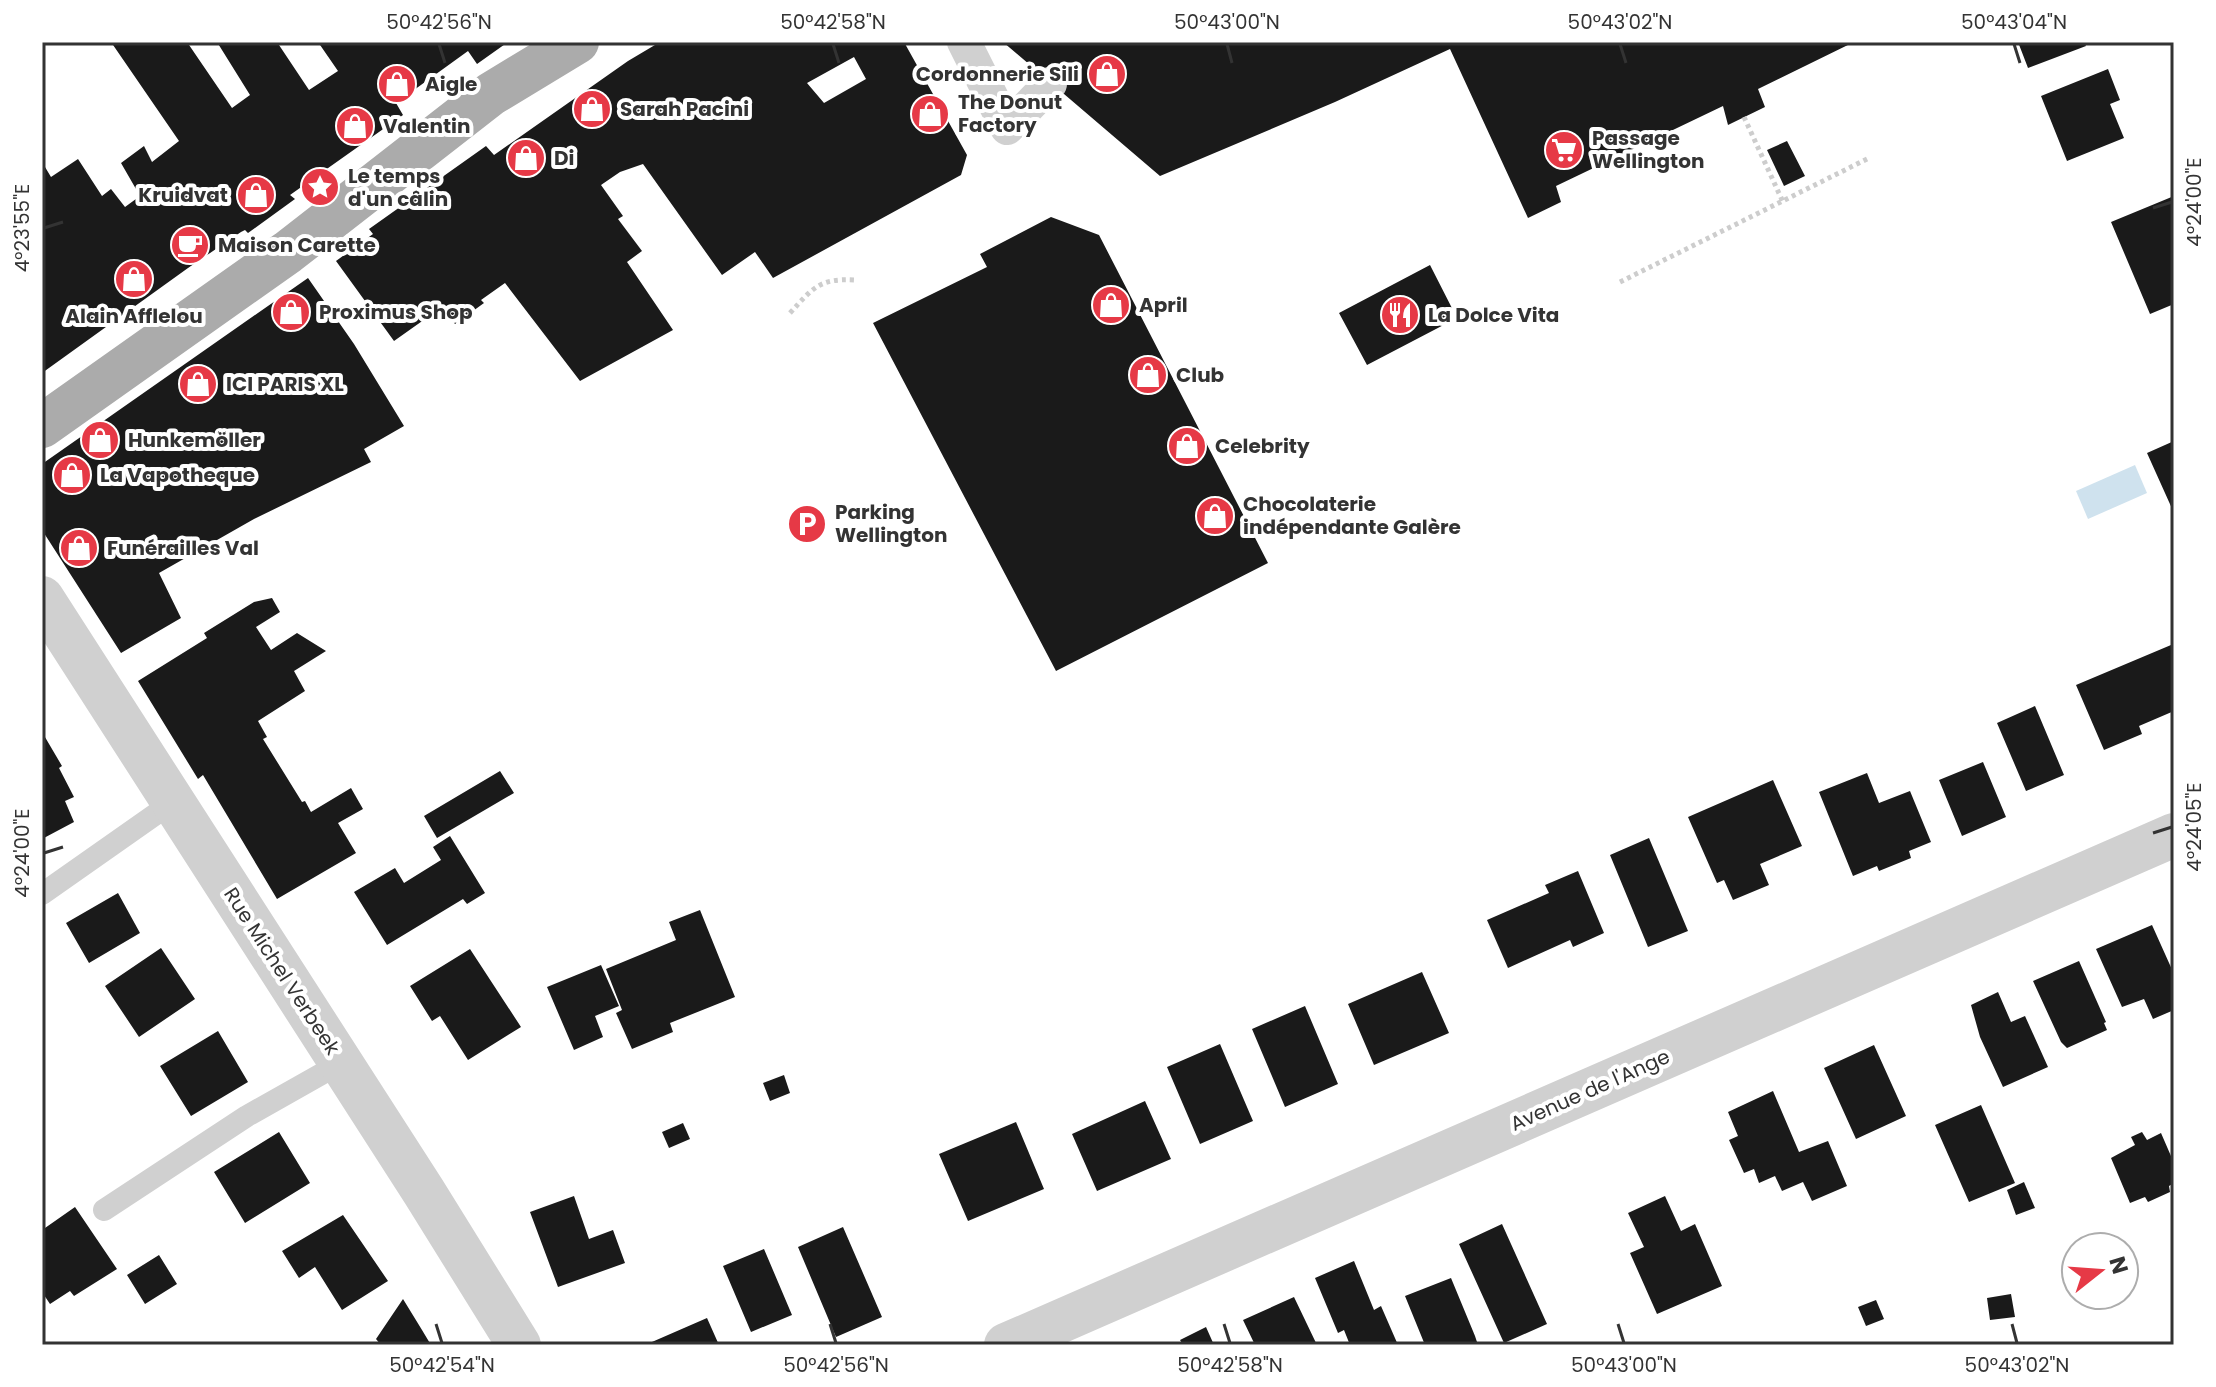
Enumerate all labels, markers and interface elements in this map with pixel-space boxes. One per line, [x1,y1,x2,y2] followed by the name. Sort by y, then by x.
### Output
[386,8,492,36] text: 50°42'56"N
[780,8,886,36] text: 50°42'58"N
[1174,8,1280,36] text: 50°43'00"N
[1568,8,1672,36] text: 50°43'02"N
[1961,8,2067,36] text: 50°43'04"N
[1086,53,1128,95] shop icon: Cordonnerie Sili
[916,60,1079,88] place label: Cordonnerie Sili
[376,63,418,105] shop icon: Aigle
[425,70,477,98] place label: Aigle
[571,88,613,130] shop icon: Sarah Pacini
[958,88,1062,139] place label: The Donut Factory
[909,93,951,135] shop icon: The Donut Factory
[620,95,749,123] place label: Sarah Pacini
[334,105,376,147] shop icon: Valentin
[383,112,470,140] place label: Valentin
[1592,124,1704,175] place label: Passage Wellington
[1543,129,1585,171] supermarket icon: Passage Wellington
[505,137,547,179] shop icon: Di
[554,144,574,172] place label: Di
[2180,157,2208,247] text: 4°24'00"E
[348,162,448,213] place label: Le temps d'un câlin
[299,166,341,208] place icon: Le temps d'un câlin
[235,174,277,216] shop icon: Kruidvat
[138,181,228,209] place label: Kruidvat
[8,184,36,272] text: 4°23'55"E
[169,224,211,266] cafe icon: Maison Carette
[218,231,376,259] place label: Maison Carette
[113,258,155,300] shop icon: Alain Afflelou
[1090,284,1132,326] shop icon: April
[270,291,312,333] shop icon: Proximus Shop
[1139,291,1188,319] place label: April
[1379,294,1421,336] restaurant icon: La Dolce Vita
[319,298,473,326] place label: Proximus Shop
[1428,301,1559,329] place label: La Dolce Vita
[65,302,203,330] place label: Alain Afflelou
[1127,354,1169,396] shop icon: Club
[1176,361,1225,389] place label: Club
[177,363,219,405] shop icon: ICI PARIS XL
[226,370,344,398] place label: ICI PARIS XL
[79,419,121,461] shop icon: Hunkemöller
[1166,425,1208,467] shop icon: Celebrity
[128,426,261,454] place label: Hunkemöller
[1215,432,1310,460] place label: Celebrity
[51,454,93,496] shop icon: La Vapotheque
[100,461,255,489] place label: La Vapotheque
[1243,490,1461,541] place label: Chocolaterie indépendante Galère
[1194,495,1236,537] shop icon: Chocolaterie indépendante Galère
[835,498,947,549] place label: Parking Wellington
[786,503,828,545] parking icon: Parking Wellington
[58,527,100,569] shop icon: Funérailles Val
[107,534,259,562] place label: Funérailles Val
[2180,782,2208,872] text: 4°24'05"E
[8,808,36,898] text: 4°24'00"E
[217,882,347,1061] street label: Rue Michel Verbeek
[1506,1042,1674,1138] street label: Avenue de l'Ange
[2060,1231,2140,1311] north arrow
[2101,1253,2136,1278] text: N
[389,1351,495,1379] text: 50°42'54"N
[783,1351,889,1379] text: 50°42'56"N
[1177,1351,1283,1379] text: 50°42'58"N
[1571,1351,1677,1379] text: 50°43'00"N
[1965,1351,2069,1379] text: 50°43'02"N

